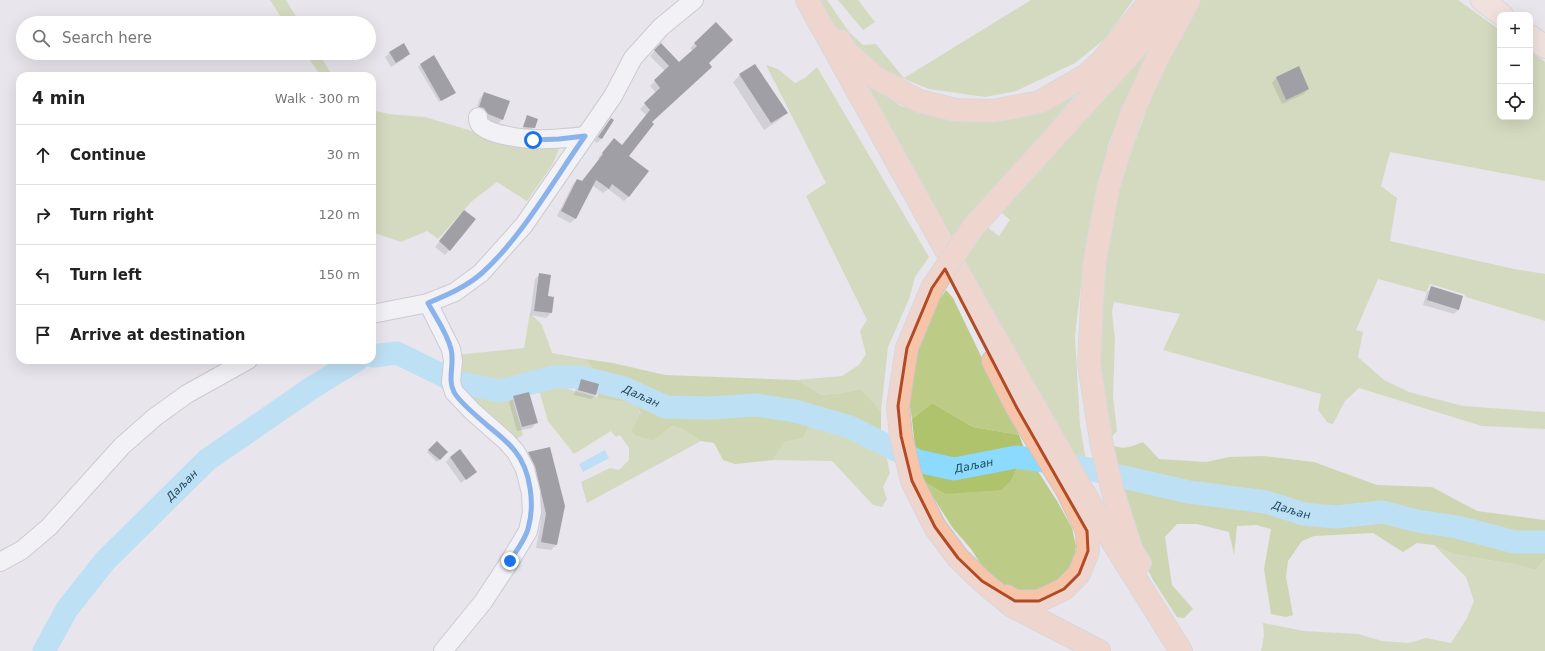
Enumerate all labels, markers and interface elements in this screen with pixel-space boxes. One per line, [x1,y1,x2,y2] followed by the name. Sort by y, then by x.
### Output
[1497,12,1533,120] map controls
[1497,12,1533,48] button: +
[16,16,376,60] search box
[30,27,52,49] icon: search
[62,29,152,47] text: Search here
[1497,48,1533,84] button: −
[1497,84,1533,120] button: locate
[32,88,85,108] text: 4 min
[275,91,360,106] text: Walk · 300 m
[524,131,542,149] route start
[32,144,54,166] icon: ahead
[70,146,146,164] text: Continue
[327,147,360,162] text: 30 m
[32,204,54,226] icon: right
[70,206,154,224] text: Turn right
[318,207,360,222] text: 120 m
[32,264,54,286] icon: left
[70,266,142,284] text: Turn left
[318,267,360,282] text: 150 m
[32,324,54,346] icon: arrive
[70,326,245,344] text: Arrive at destination
[620,381,662,410] water label: Даљан
[952,455,994,475] water label: Даљан
[162,467,200,504] water label: Даљан
[1270,498,1311,521] water label: Даљан
[501,552,519,570] route end

